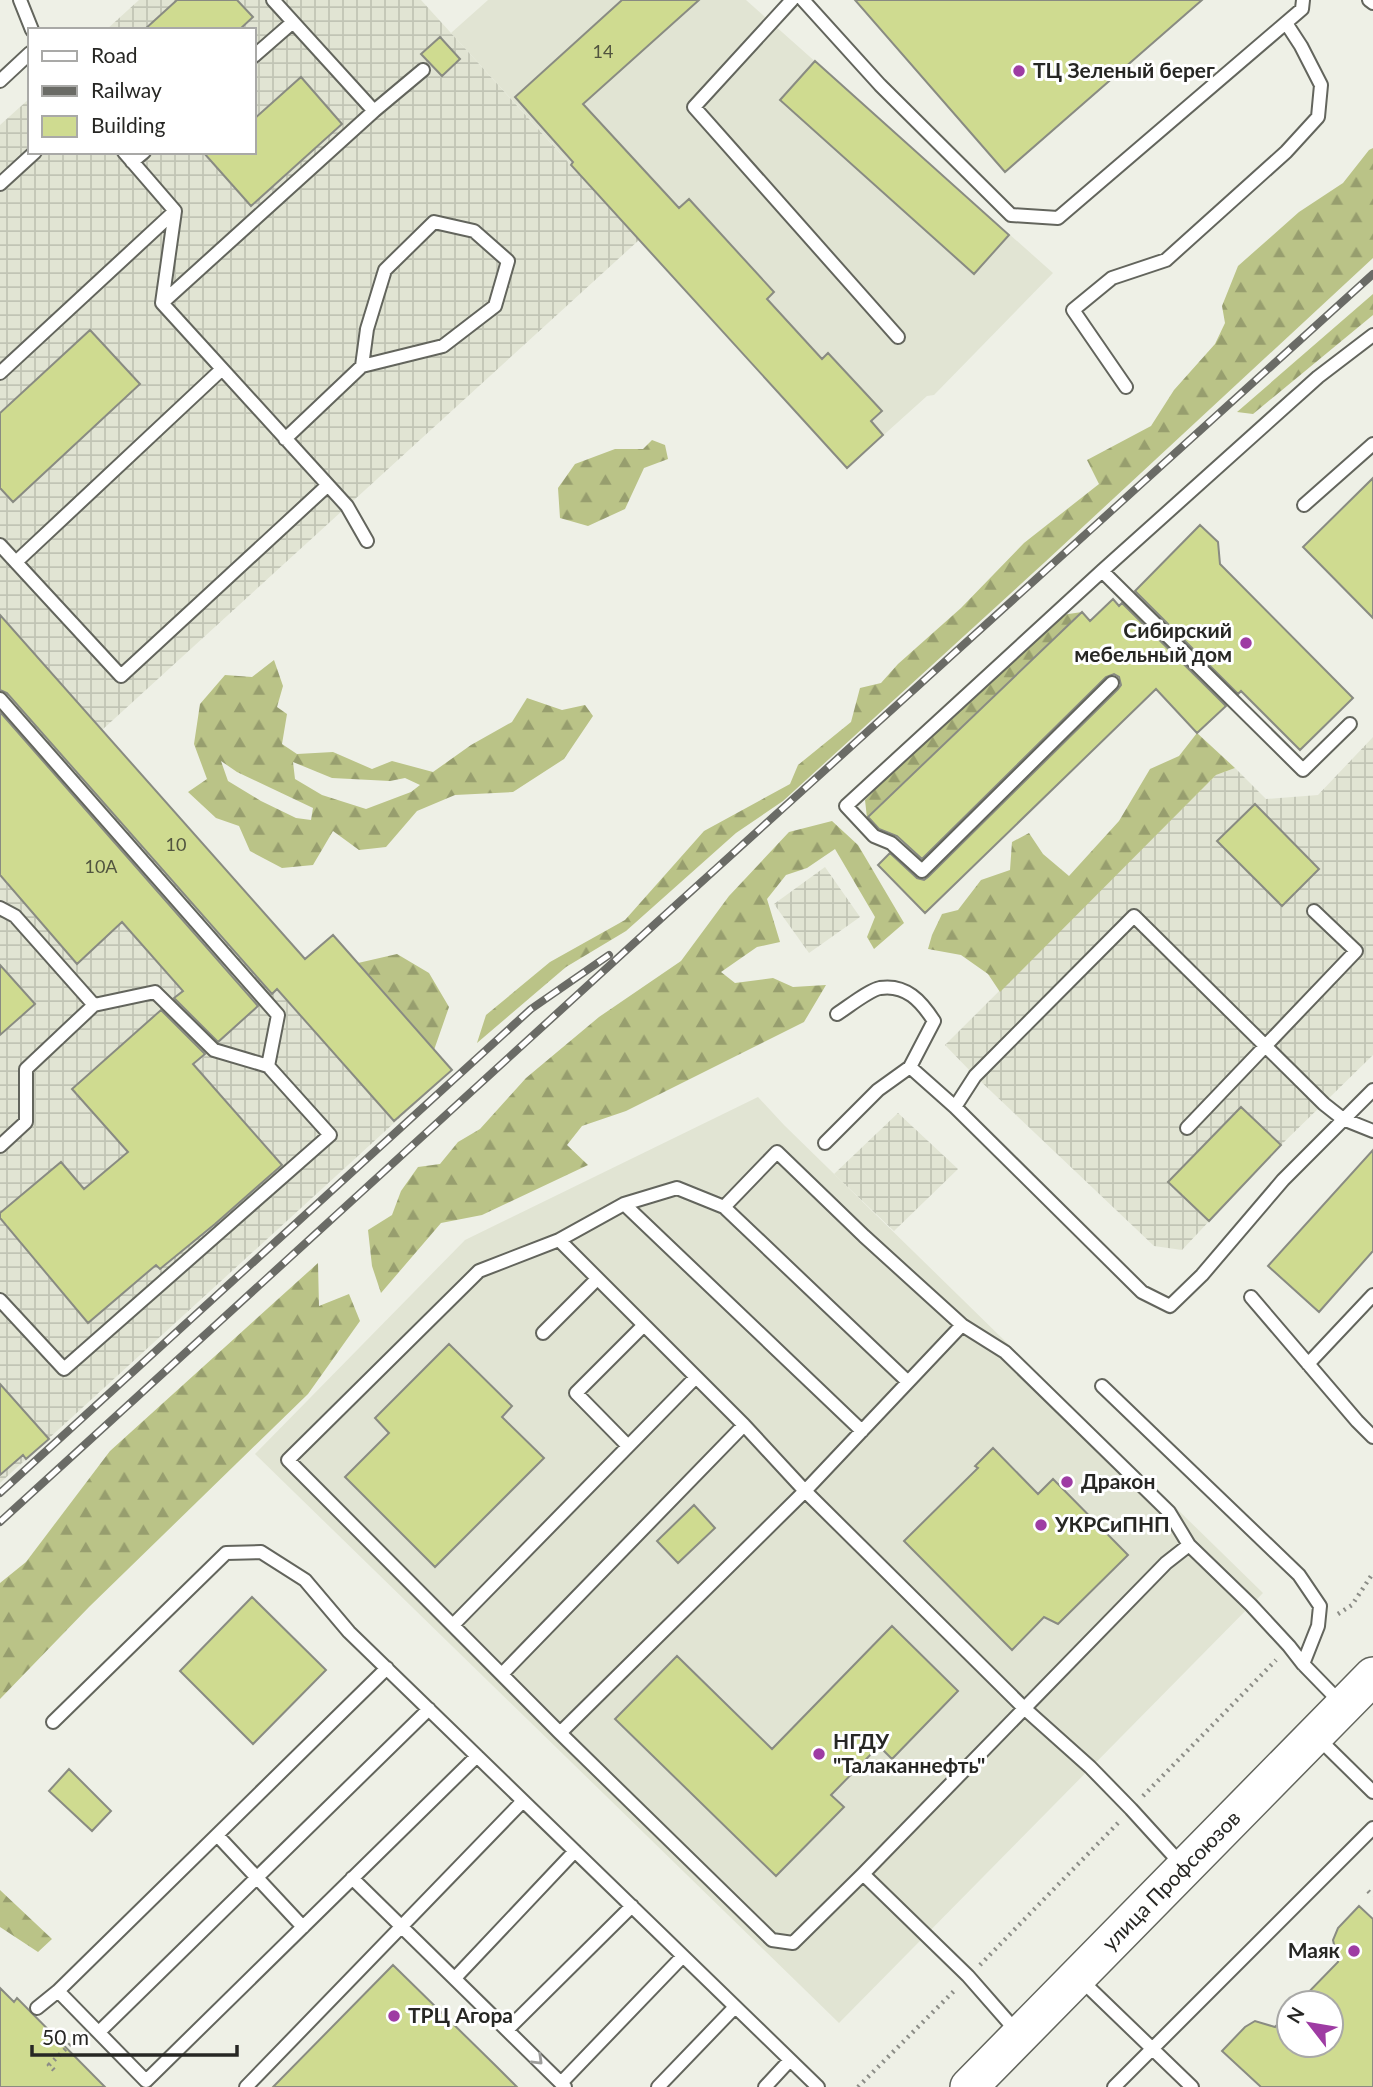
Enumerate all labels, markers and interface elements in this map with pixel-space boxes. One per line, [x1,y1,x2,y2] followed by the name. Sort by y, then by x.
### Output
[28,28,256,154] legend
[593,40,613,62] house number: 14
[91,42,138,67] text: Road
[1033,57,1215,82] place label: ТЦ Зеленый берег
[1011,63,1027,79] marker: ТЦ Зеленый берег
[91,77,162,102] text: Railway
[91,112,166,137] text: Building
[1074,617,1232,666] place label: Сибирский мебельный дом
[1238,635,1254,651] marker: Сибирский мебельный дом
[166,833,186,855] house number: 10
[84,855,118,877] house number: 10А
[1081,1468,1155,1493] place label: Дракон
[1059,1474,1075,1490] marker: Дракон
[1054,1511,1170,1536] place label: УКРСиПНП
[1033,1517,1049,1533] marker: УКРСиПНП
[833,1728,985,1777] place label: НГДУ "Талаканнефть"
[811,1746,827,1762] marker: НГДУ "Талаканнефть"
[1096,1805,1245,1955] street label: улица Профсоюзов
[1288,1937,1341,1962] place label: Маяк
[1346,1943,1362,1959] marker: Маяк
[1275,1989,1345,2059] north arrow
[408,2002,513,2027] place label: ТРЦ Агора
[1281,2003,1309,2027] text: N
[386,2008,402,2024] marker: ТРЦ Агора
[32,2014,236,2058] scale bar
[42,2024,89,2049] text: 50 m
[530,2052,543,2065] one-way arrow

